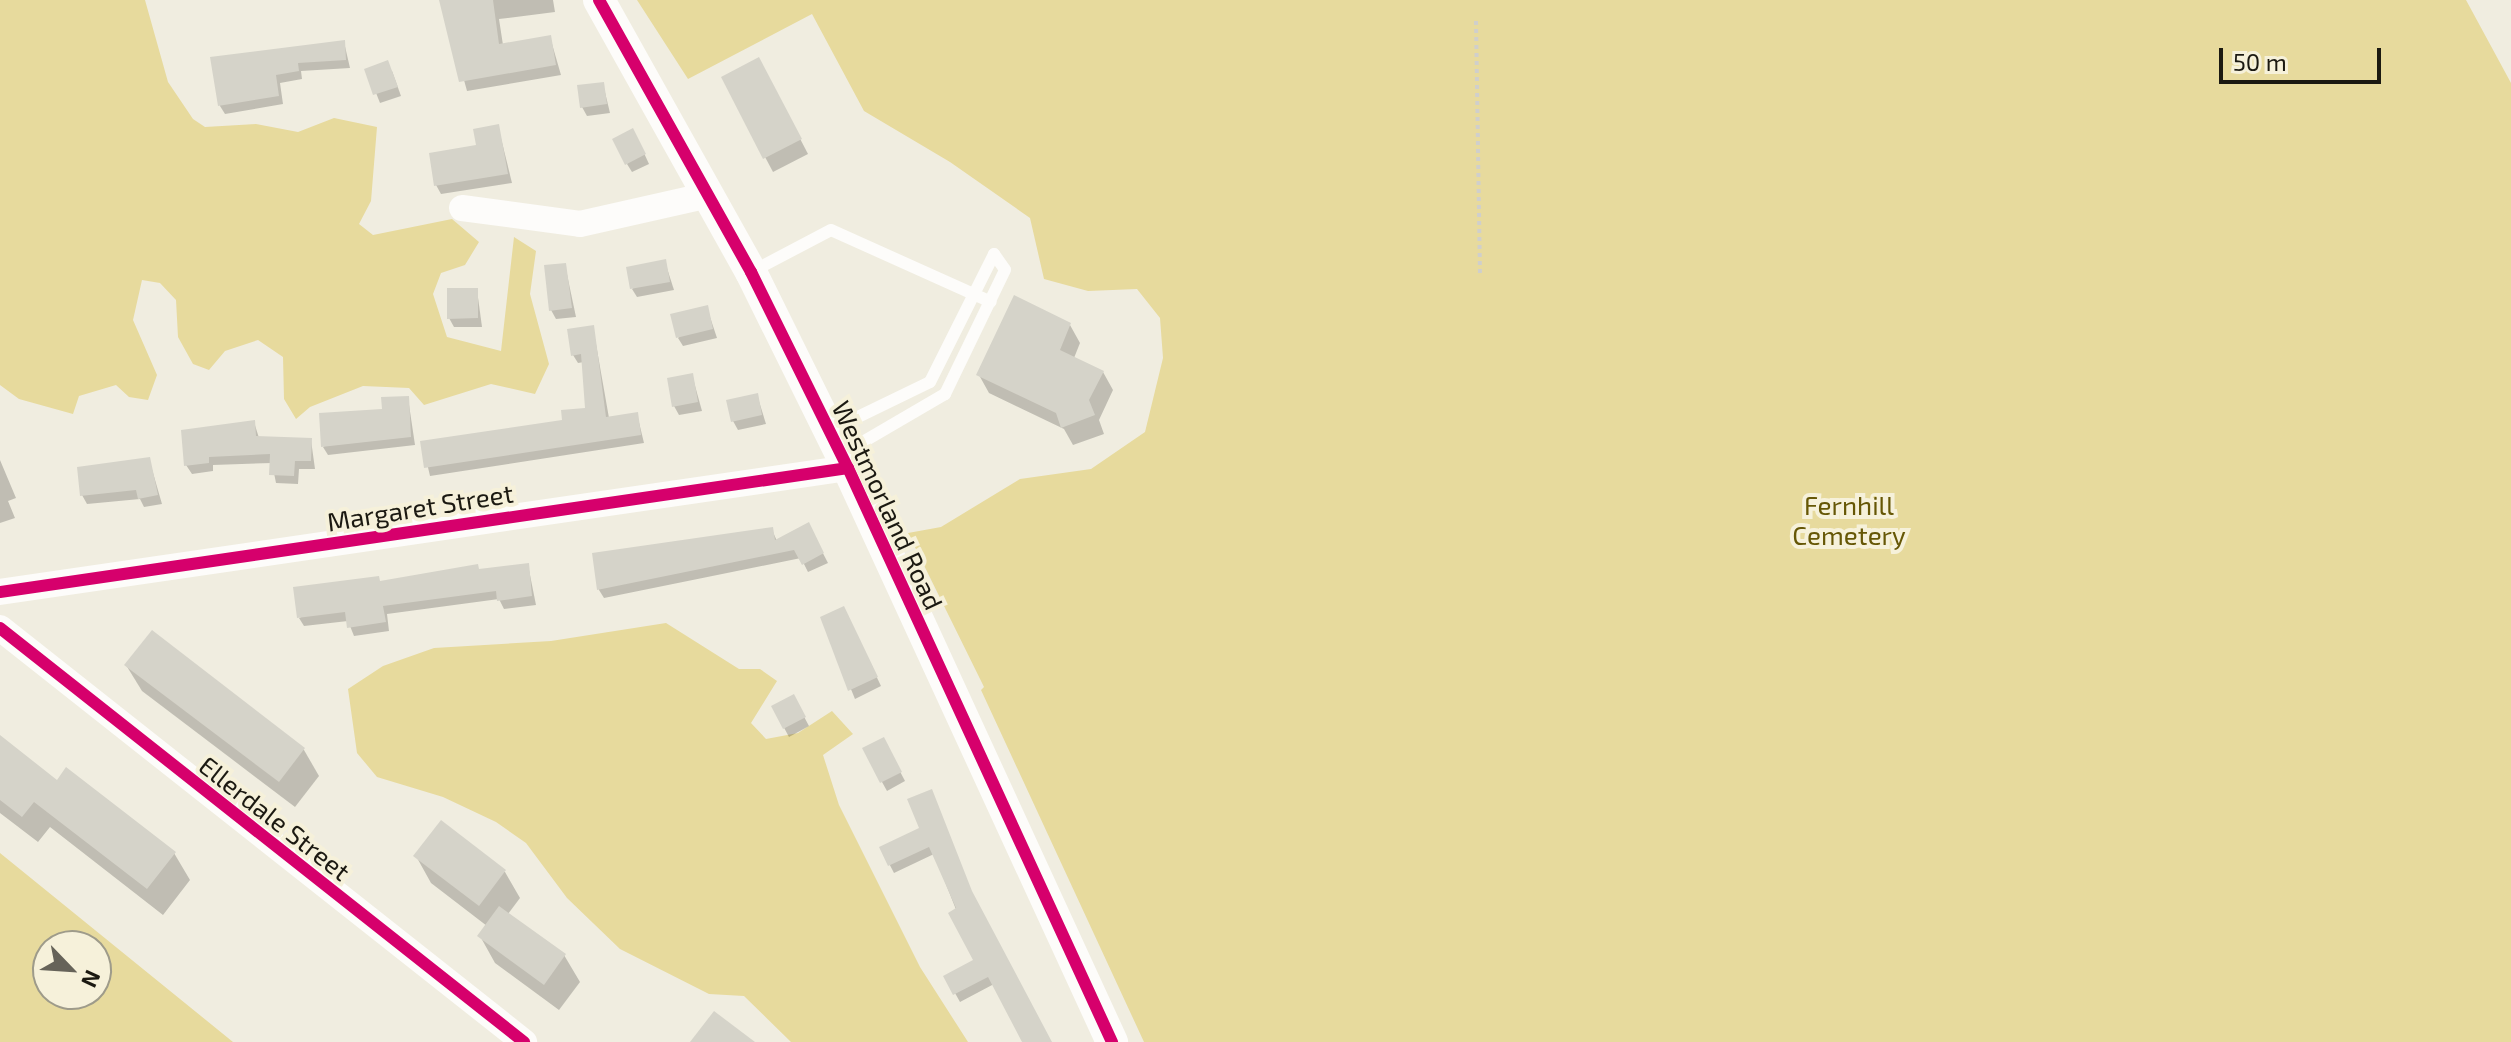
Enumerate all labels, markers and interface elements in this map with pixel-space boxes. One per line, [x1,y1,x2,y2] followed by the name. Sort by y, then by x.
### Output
[2223,32,2385,82] scale bar
[2233,47,2287,76] text: 50 m
[826,396,950,614] street label: Westmorland Road
[325,477,515,537] street label: Margaret Street
[1792,489,1906,550] park label: Fernhill Cemetery
[193,749,357,887] street label: Ellerdale Street
[32,930,112,1010] north arrow
[77,967,107,992] text: N

